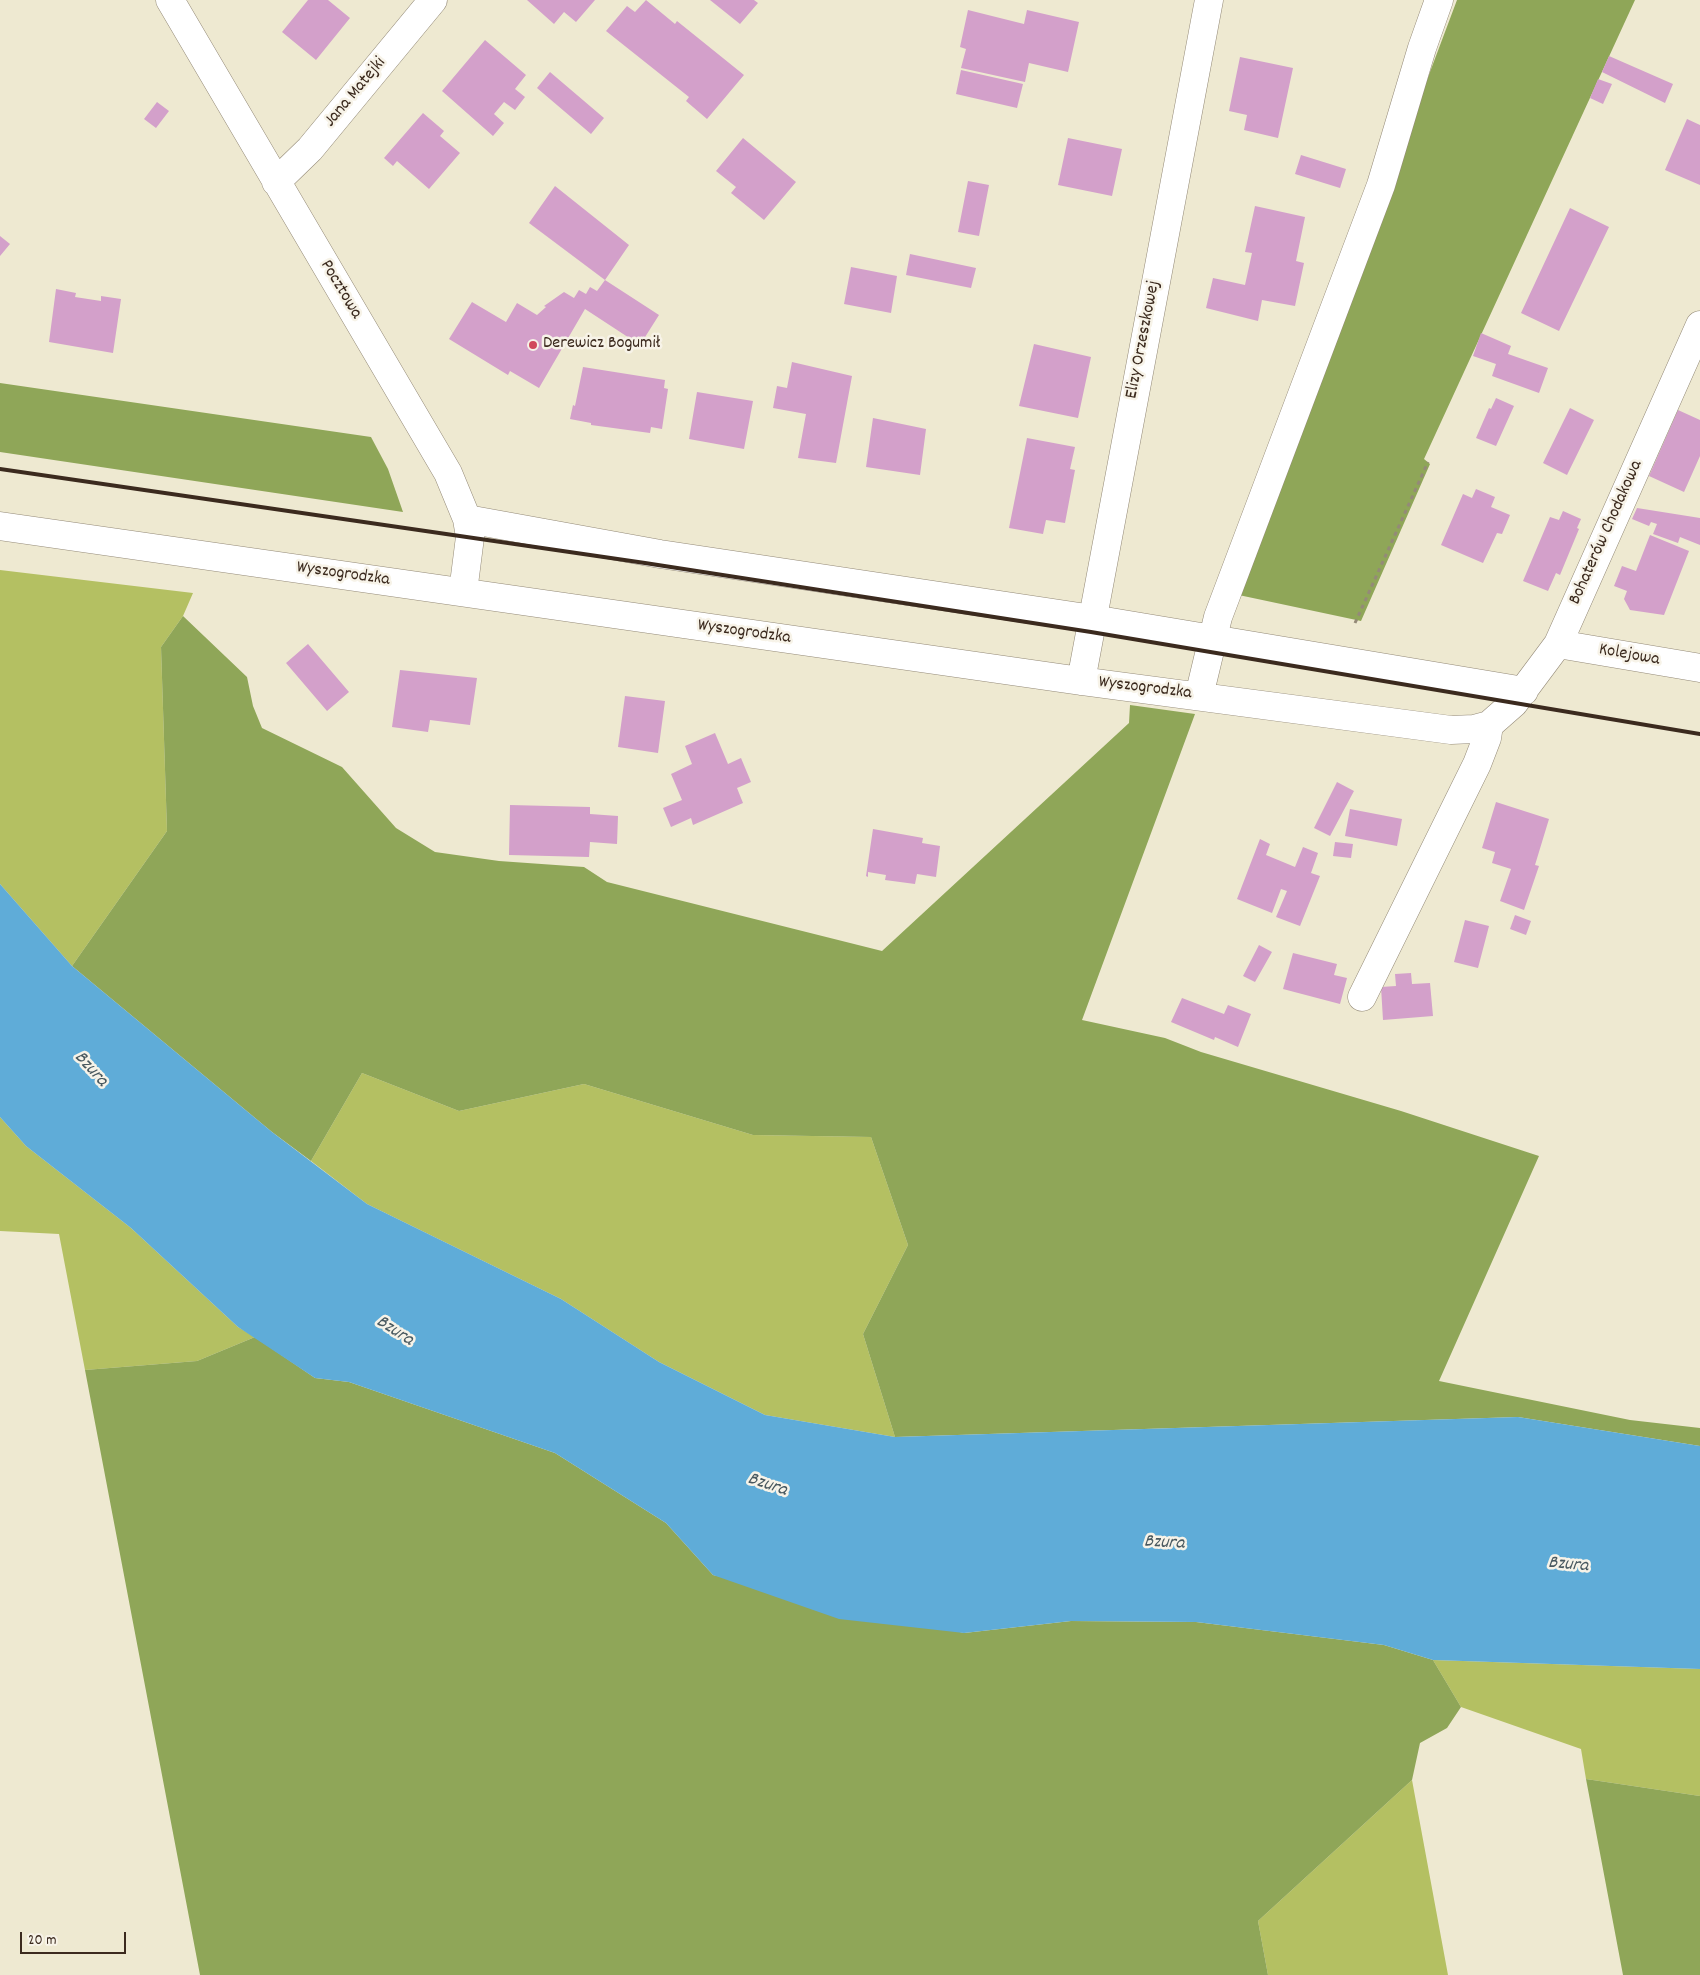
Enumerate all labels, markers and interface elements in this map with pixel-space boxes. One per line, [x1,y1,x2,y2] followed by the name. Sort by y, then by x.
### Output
[320,54,392,132] street label: Jana Matejki
[314,257,366,323] street label: Pocztowa
[1122,279,1166,401] street label: Elizy Orzeszkowej
[543,334,660,356] place label: Derewicz Bogumił
[527,339,539,351] marker: Derewicz Bogumił
[1565,458,1649,608] street label: Bohaterów Chodakowa
[295,558,391,592] street label: Wyszogrodzka
[696,616,792,650] street label: Wyszogrodzka
[1597,640,1661,672] street label: Kolejowa
[1097,673,1193,705] street label: Wyszogrodzka
[68,1047,112,1093] water label: Bzura
[371,1311,417,1353] water label: Bzura
[744,1469,790,1503] water label: Bzura
[1143,1532,1185,1556] water label: Bzura
[1547,1553,1589,1579] water label: Bzura
[22,1922,129,1954] scale bar
[28,1930,56,1952] text: 20 m

